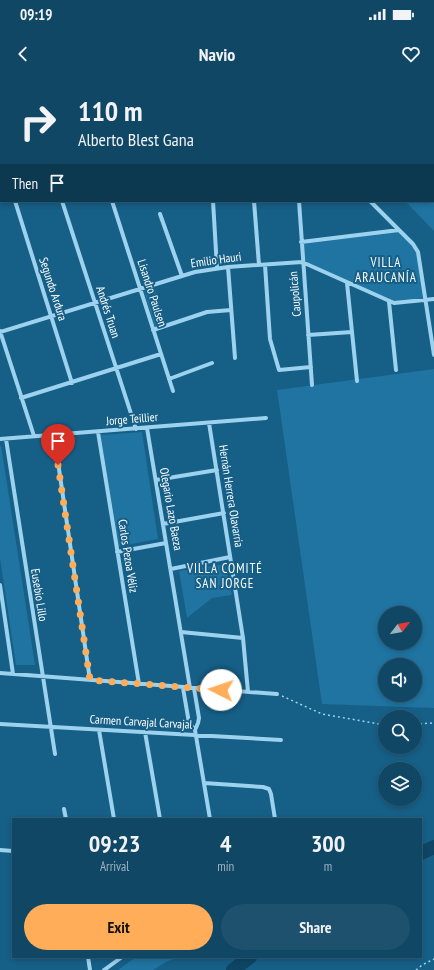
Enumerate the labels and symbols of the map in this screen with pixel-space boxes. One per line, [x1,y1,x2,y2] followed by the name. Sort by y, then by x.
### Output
[190,249,242,270] street label: Emilio Hauri
[355,254,417,286] district label: VILLA ARAUCANÍA
[36,255,71,323] street label: Segundo Ardura
[135,257,170,328] street label: Lisandro Paulsen
[285,271,304,317] street label: Caupolicán
[93,284,124,340] street label: Andrés Truan
[104,409,159,428] street label: Jorge Teillier
[41,424,75,465] pin
[216,444,247,549] street label: Hernán Herrera Olavarria
[157,466,186,552] street label: Olegario Lazo Baeza
[115,518,142,594] street label: Carlos Pezoa Véliz
[186,560,263,592] district label: VILLA COMITÉ SAN JORGE
[28,567,51,622] street label: Eusebio Lillo
[378,606,422,650] north arrow
[200,669,242,711] position arrow
[89,711,193,732] street label: Carmen Carvajal Carvajal

